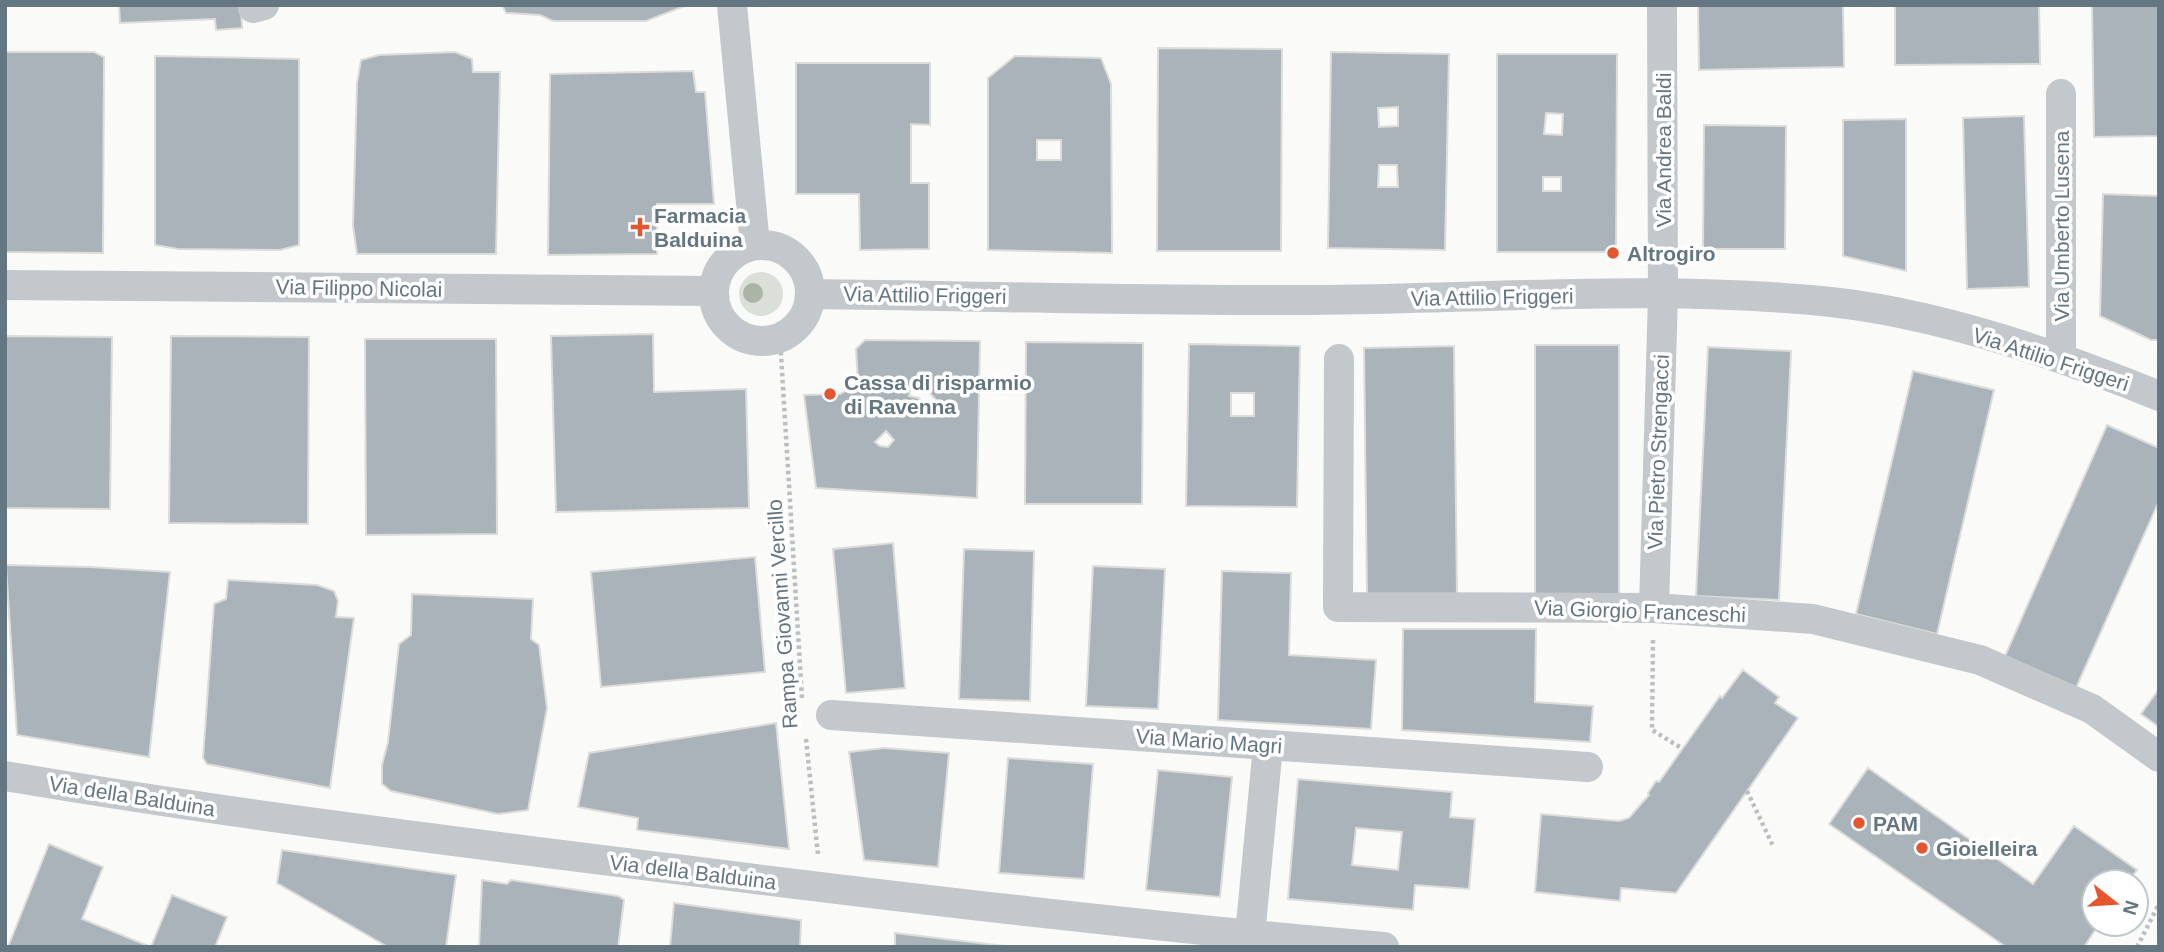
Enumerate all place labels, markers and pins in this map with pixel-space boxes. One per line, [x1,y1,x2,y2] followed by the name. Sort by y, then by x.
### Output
[654,204,747,251] place label: Farmacia Balduina
[632,219,648,235] marker: Farmacia Balduina
[1627,242,1716,265] place label: Altrogiro
[1605,245,1621,261] marker: Altrogiro
[844,371,1032,418] place label: Cassa di risparmio di Ravenna
[822,386,838,402] marker: Cassa di risparmio di Ravenna
[1873,812,1918,835] place label: PAM
[1851,815,1867,831] marker: PAM
[1936,837,2038,860] place label: Gioielleira
[1914,840,1930,856] marker: Gioielleira

